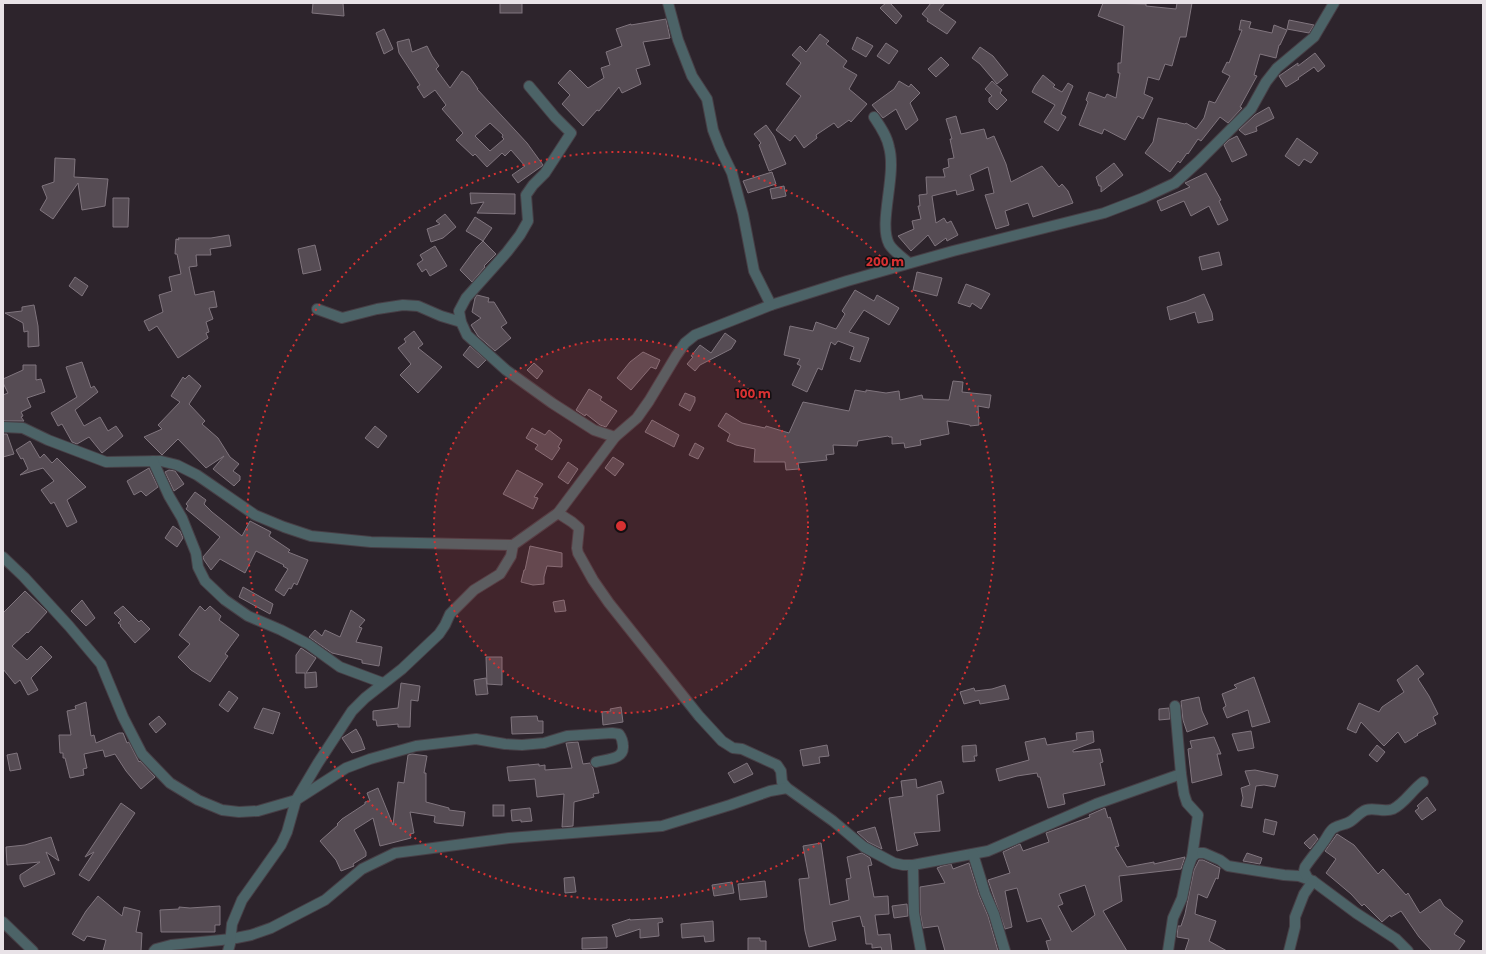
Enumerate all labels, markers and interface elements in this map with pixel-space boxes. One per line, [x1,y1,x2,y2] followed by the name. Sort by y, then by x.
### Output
[866,253,904,270] text: 200 m
[735,385,771,402] text: 100 m
[614,519,628,533] centre of rings

